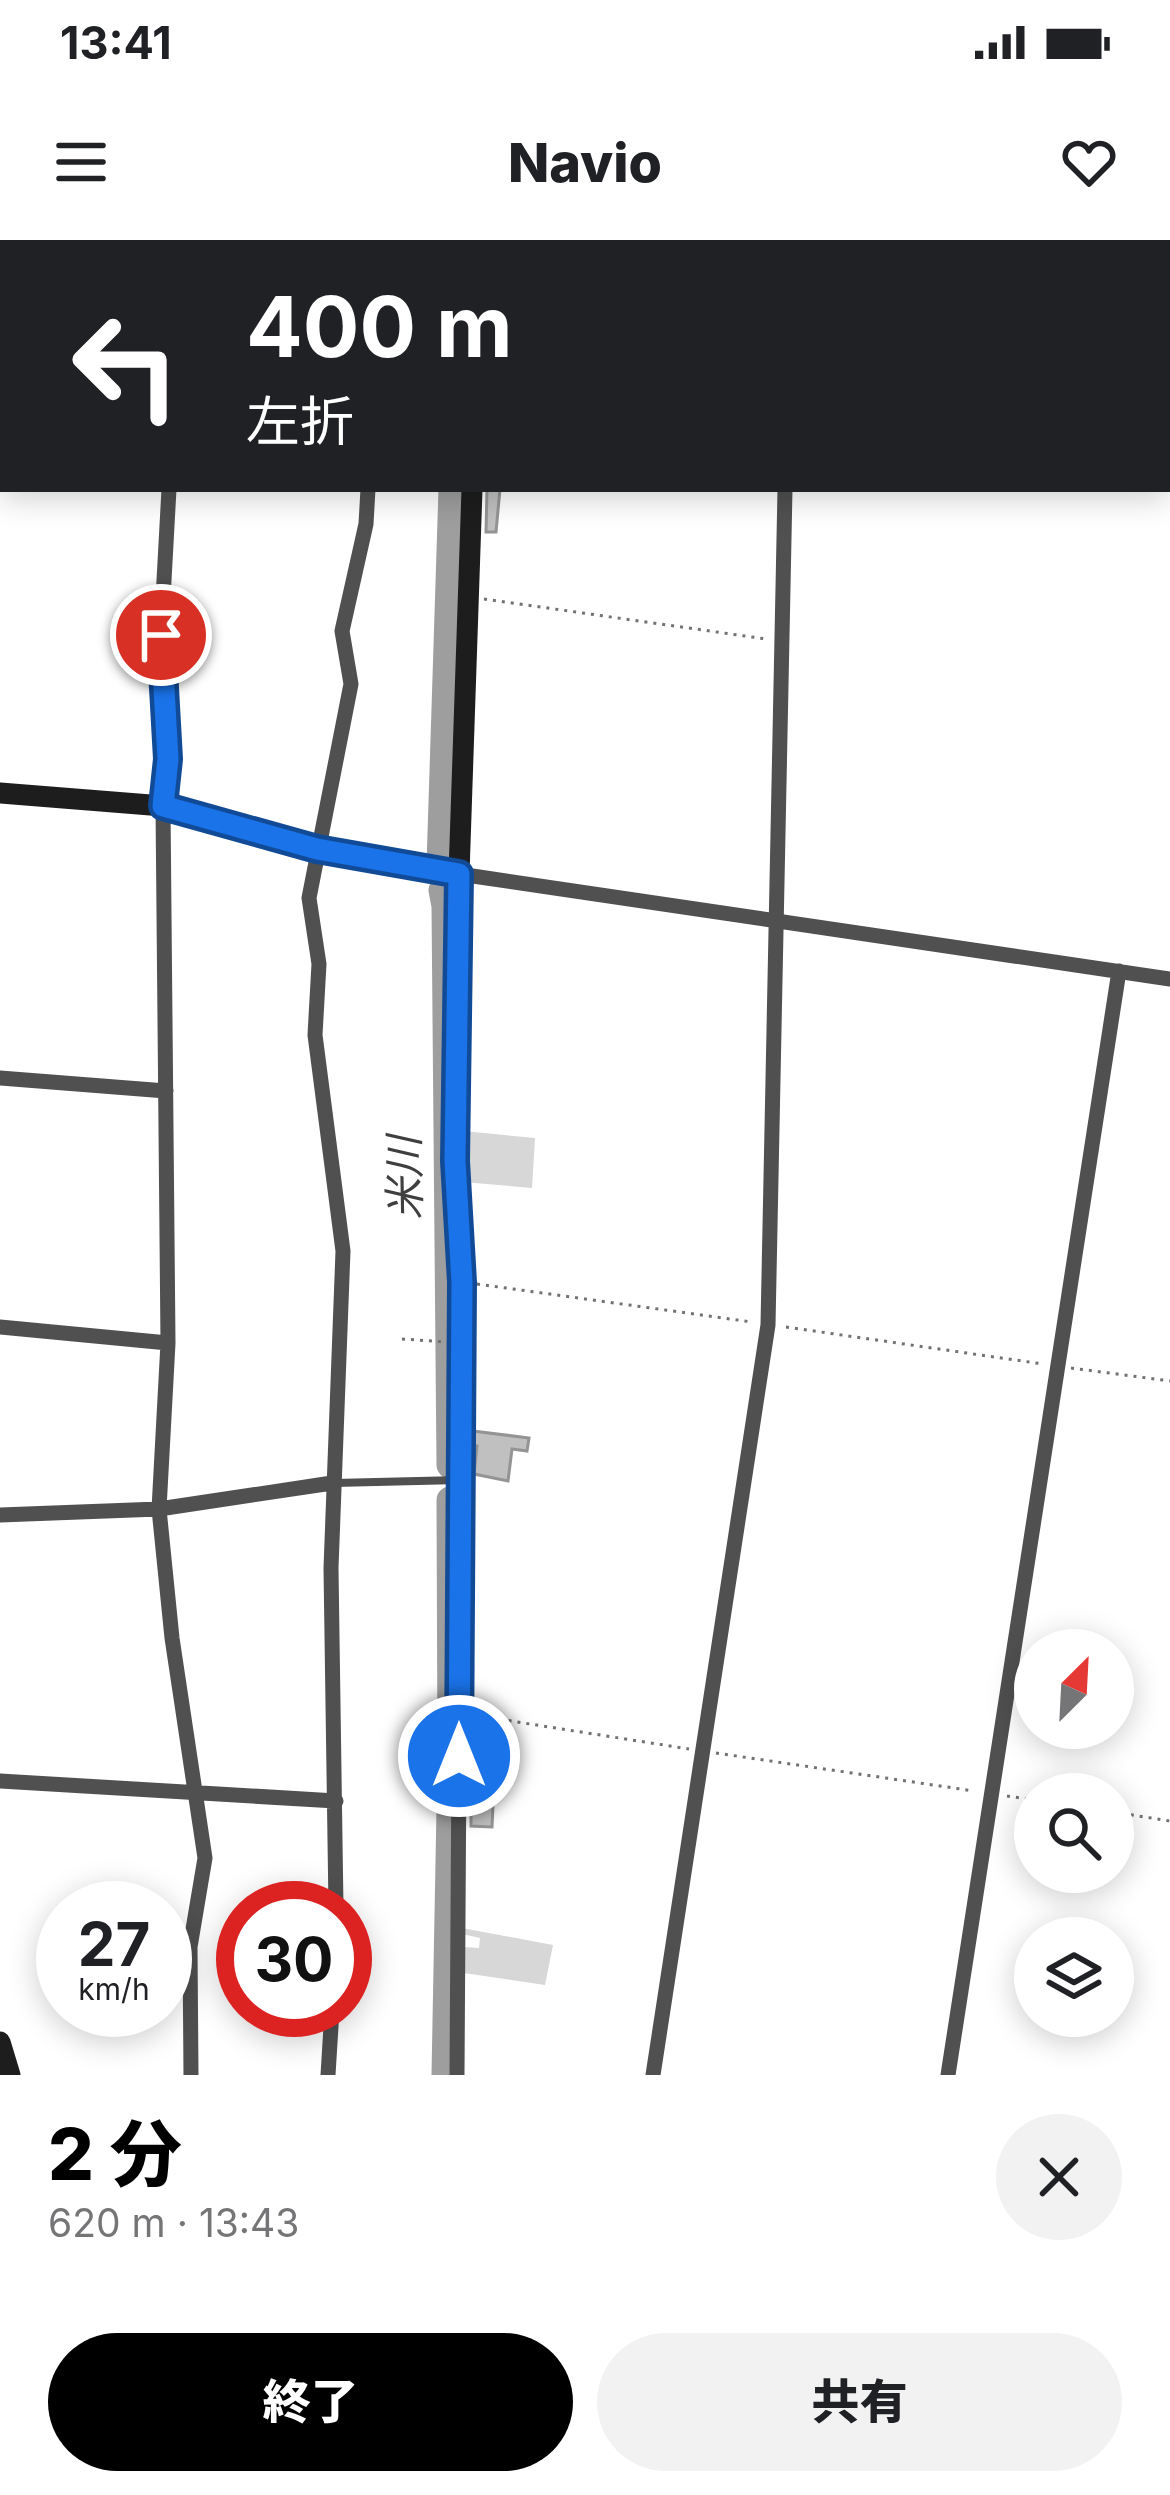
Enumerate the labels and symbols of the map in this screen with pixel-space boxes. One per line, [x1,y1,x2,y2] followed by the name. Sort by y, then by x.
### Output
[110,584,212,686] pin
[378,1132,430,1220] water label: 米川
[1014,1629,1134,1749] north arrow
[396,1693,522,1819] position arrow
[216,1881,372,2037] speed limit sign: 30

